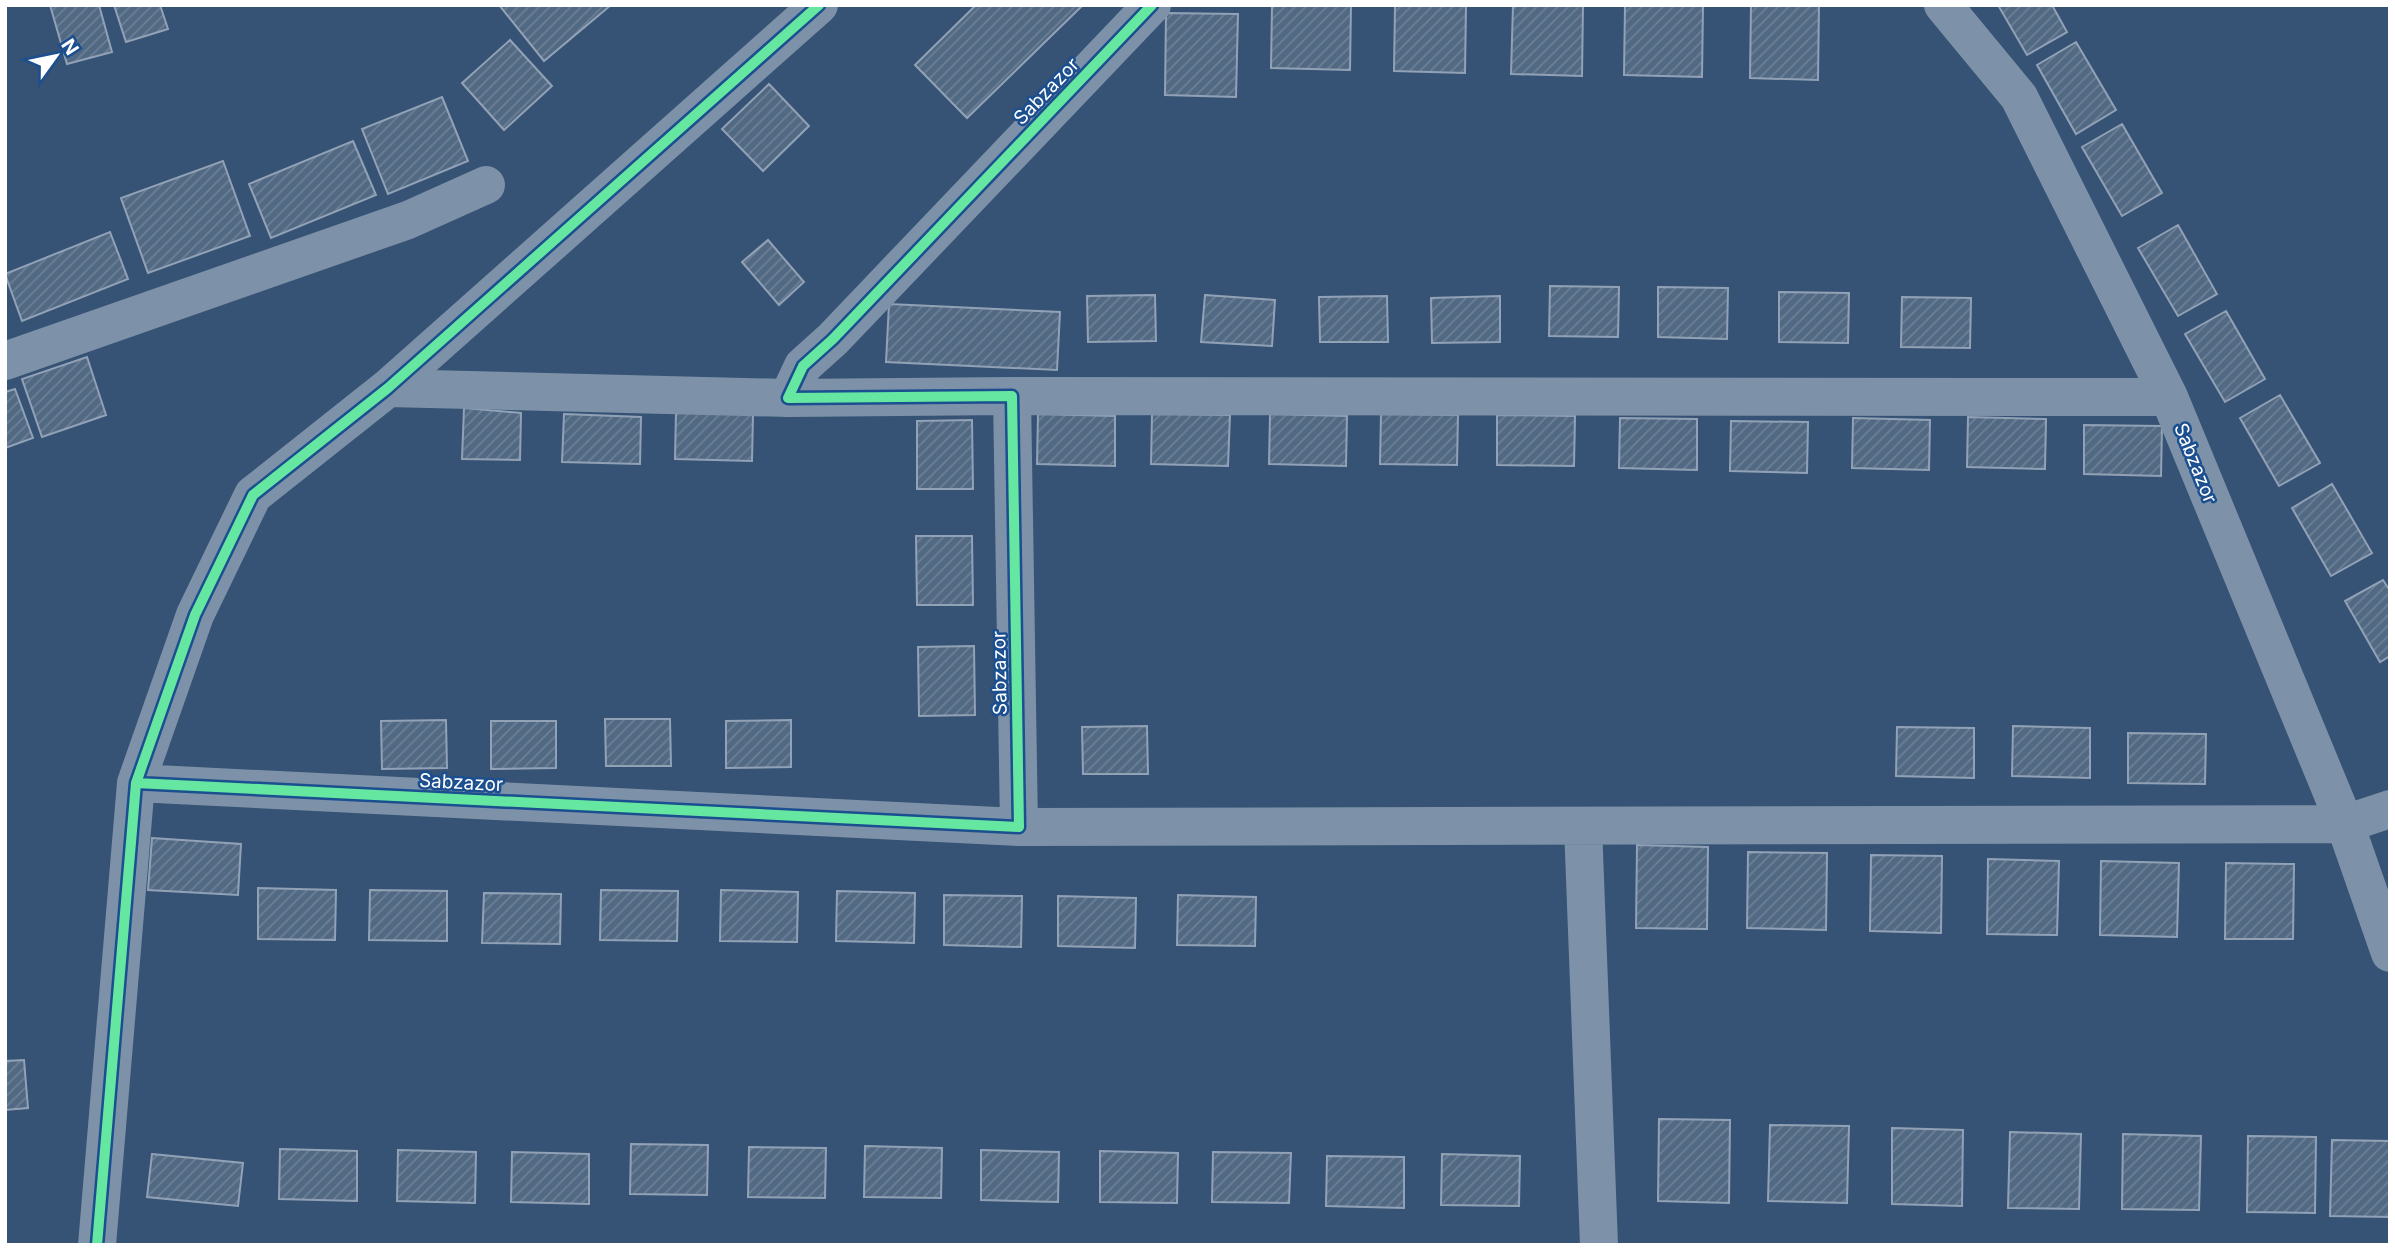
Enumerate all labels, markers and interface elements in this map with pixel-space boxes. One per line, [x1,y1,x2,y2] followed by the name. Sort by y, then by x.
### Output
[21,21,91,91] north arrow
[56,35,83,59] text: N
[1009,53,1084,130] street label: Sabzazor
[2169,420,2222,507] street label: Sabzazor
[987,631,1012,715] street label: Sabzazor
[418,769,504,796] street label: Sabzazor

